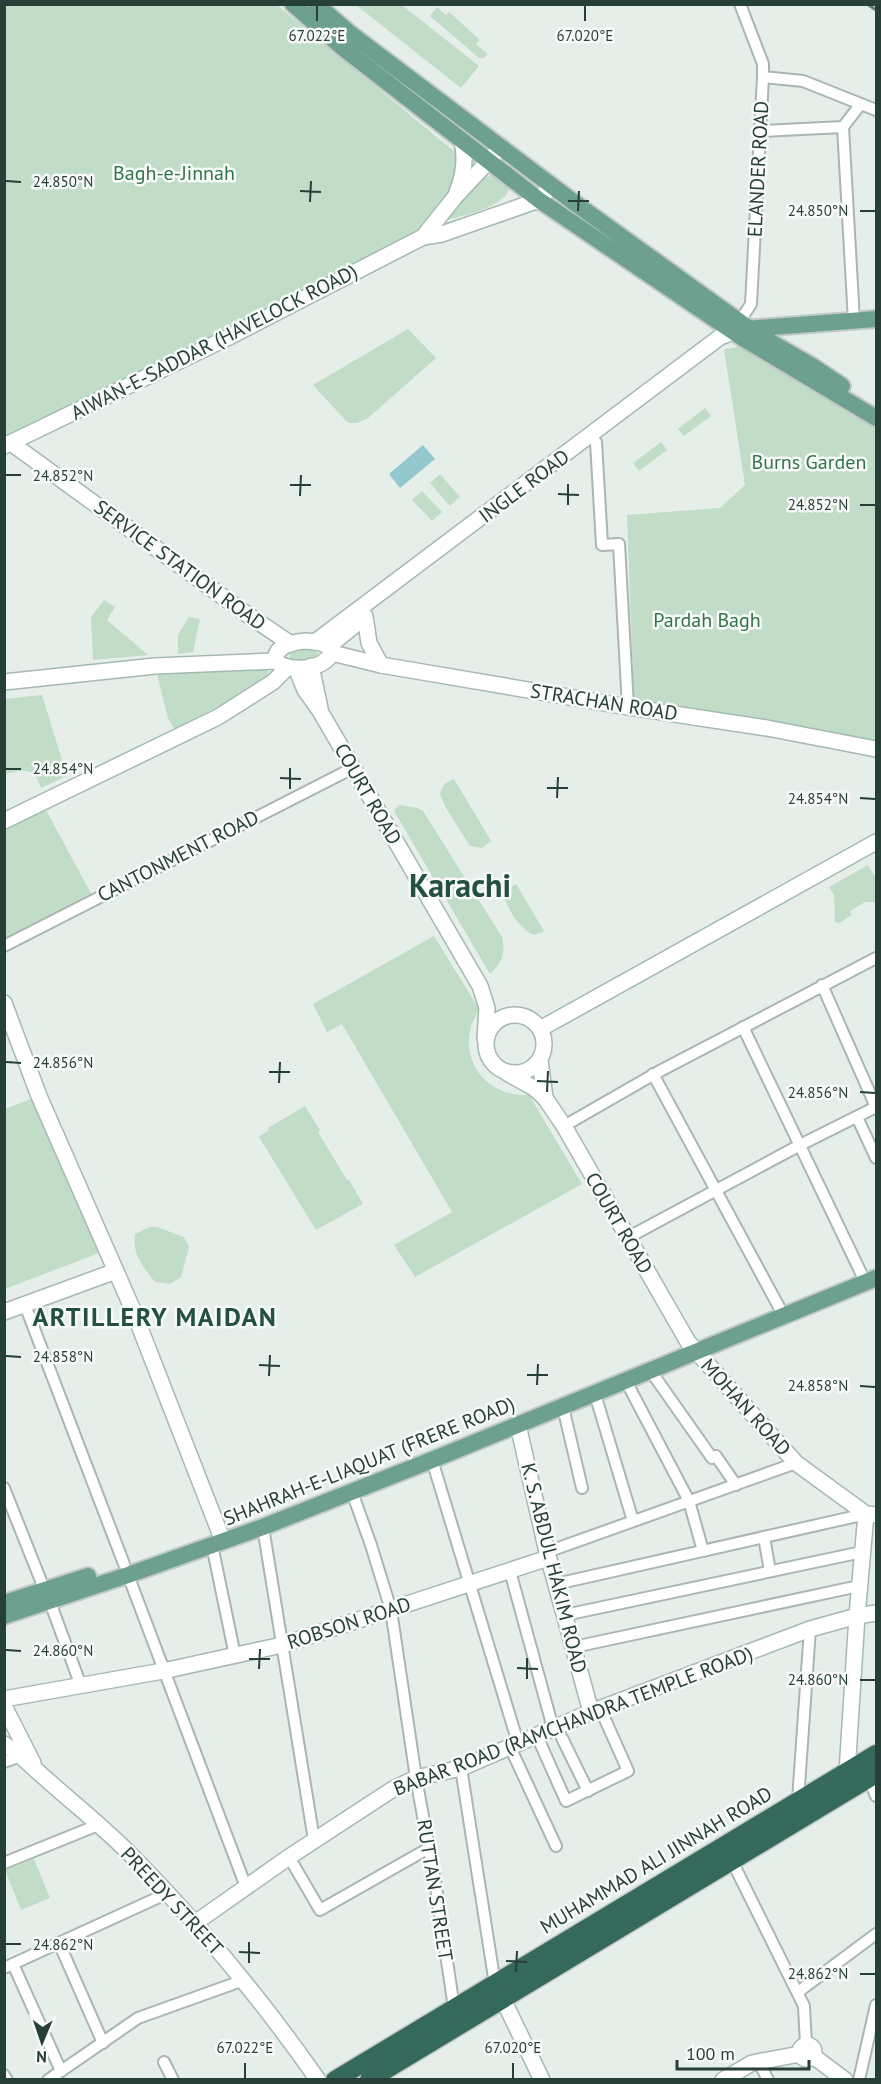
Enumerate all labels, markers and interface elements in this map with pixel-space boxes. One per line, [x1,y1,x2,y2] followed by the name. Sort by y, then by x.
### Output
[289,26,345,45] text: 67.022°E
[557,26,613,45] text: 67.020°E
[741,100,775,238] street label: ELANDER ROAD
[113,160,235,186] park label: Bagh-e-Jinnah
[33,172,93,191] text: 24.850°N
[788,201,848,220] text: 24.850°N
[66,258,362,426] street label: AIWAN-E-SADDAR (HAVELOCK ROAD)
[473,443,575,529] street label: INGLE ROAD
[752,449,866,475] park label: Burns Garden
[33,466,93,485] text: 24.852°N
[89,494,271,636] street label: SERVICE STATION ROAD
[788,495,848,514] text: 24.852°N
[653,607,761,633] park label: Pardah Bagh
[529,678,679,726] street label: STRACHAN ROAD
[329,739,407,849] street label: COURT ROAD
[33,759,93,778] text: 24.854°N
[788,789,848,808] text: 24.854°N
[93,804,263,908] street label: CANTONMENT ROAD
[409,864,511,906] district label: Karachi
[33,1053,93,1072] text: 24.856°N
[788,1083,848,1102] text: 24.856°N
[580,1168,658,1278] street label: COURT ROAD
[33,1300,277,1333] district label: ARTILLERY MAIDAN
[33,1347,93,1366] text: 24.858°N
[695,1353,797,1461] street label: MOHAN ROAD
[788,1376,848,1395] text: 24.858°N
[219,1391,519,1531] street label: SHAHRAH-E-LIAQUAT (FRERE ROAD)
[515,1460,593,1676] street label: K. S. ABDUL HAKIM ROAD
[284,1591,414,1655] street label: ROBSON ROAD
[390,1640,756,1802] street label: BABAR ROAD (RAMCHANDRA TEMPLE ROAD)
[33,1641,93,1660] text: 24.860°N
[788,1670,848,1689] text: 24.860°N
[535,1780,777,1940] street label: MUHAMMAD ALI JINNAH ROAD
[411,1817,459,1963] street label: RUTTAN STREET
[115,1841,229,1961] street label: PREEDY STREET
[33,1935,93,1954] text: 24.862°N
[788,1964,848,1983] text: 24.862°N
[12,2012,72,2072] north arrow
[677,2033,809,2071] scale bar
[217,2038,273,2057] text: 67.022°E
[485,2038,541,2057] text: 67.020°E
[686,2042,735,2065] text: 100 m
[36,2047,47,2067] text: N

